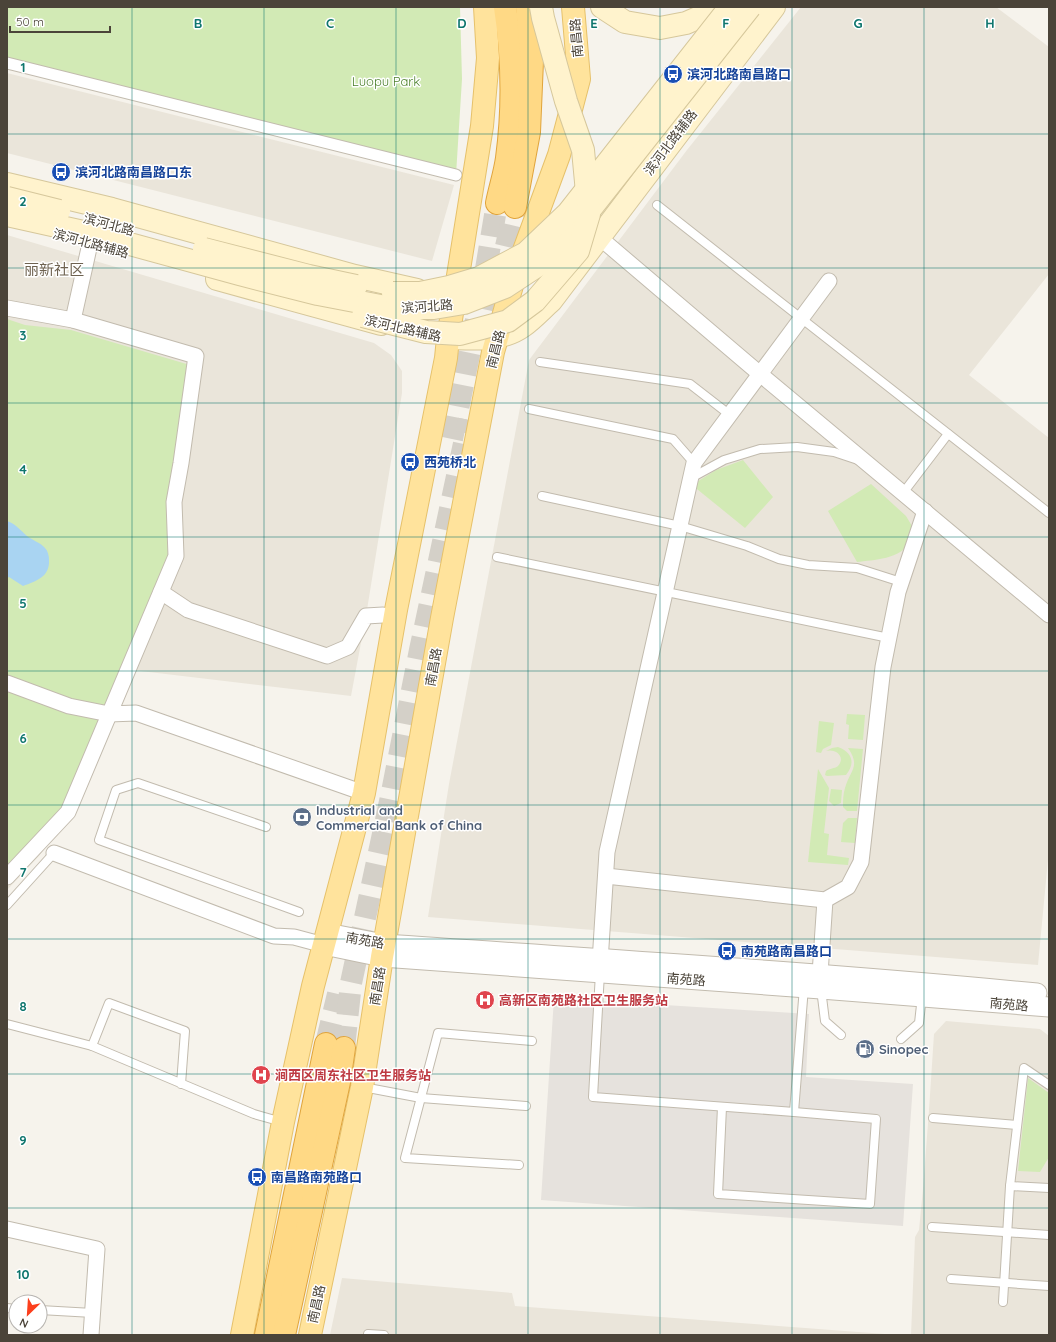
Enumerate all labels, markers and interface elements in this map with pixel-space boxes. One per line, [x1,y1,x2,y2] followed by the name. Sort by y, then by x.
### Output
[10,8,110,34] scale bar
[16,14,44,29] text: 50 m
[194,15,202,31] text: B
[326,15,334,31] text: C
[457,15,467,31] text: D
[590,15,598,31] text: E
[722,15,730,31] text: F
[853,15,863,31] text: G
[985,15,995,31] text: H
[566,18,586,58] street label: 南昌路
[20,59,26,75] text: 1
[662,63,684,85] bus stop icon: 滨河北路南昌路口
[687,66,791,82] place label: 滨河北路南昌路口
[352,73,420,89] park label: Luopu Park
[640,106,700,178] street label: 滨河北路辅路
[50,161,72,183] bus stop icon: 滨河北路南昌路口东
[75,164,192,180] place label: 滨河北路南昌路口东
[19,193,27,209] text: 2
[82,210,136,238] street label: 滨河北路
[51,225,131,261] street label: 滨河北路辅路
[24,260,84,279] district label: 丽新社区
[400,296,454,316] street label: 滨河北路
[363,311,443,345] street label: 滨河北路辅路
[20,327,27,343] text: 3
[483,328,507,370] street label: 南昌路
[399,451,421,473] bus stop icon: 西苑桥北
[424,454,476,470] place label: 西苑桥北
[19,461,27,477] text: 4
[19,595,27,611] text: 5
[422,646,444,688] street label: 南昌路
[19,730,27,746] text: 6
[316,802,482,833] place label: Industrial and Commercial Bank of China
[291,806,313,828] bank icon: Industrial and Commercial Bank of China
[19,864,27,880] text: 7
[344,929,386,951] street label: 南苑路
[716,940,738,962] bus stop icon: 南苑路南昌路口
[741,943,832,959] place label: 南苑路南昌路口
[366,965,388,1007] street label: 南昌路
[666,970,706,988] street label: 南苑路
[474,989,496,1011] hospital icon: 高新区南苑路社区卫生服务站
[499,992,668,1008] place label: 高新区南苑路社区卫生服务站
[989,994,1029,1014] street label: 南苑路
[19,998,27,1014] text: 8
[854,1038,876,1060] fuel station icon: Sinopec
[879,1041,929,1057] place label: Sinopec
[250,1064,272,1086] hospital icon: 涧西区周东社区卫生服务站
[275,1067,431,1083] place label: 涧西区周东社区卫生服务站
[19,1132,27,1148] text: 9
[246,1166,268,1188] bus stop icon: 南昌路南苑路口
[271,1169,362,1185] place label: 南昌路南苑路口
[16,1266,30,1282] text: 10
[304,1283,328,1325] street label: 南昌路
[8,1294,48,1334] north arrow
[17,1315,30,1331] text: N

